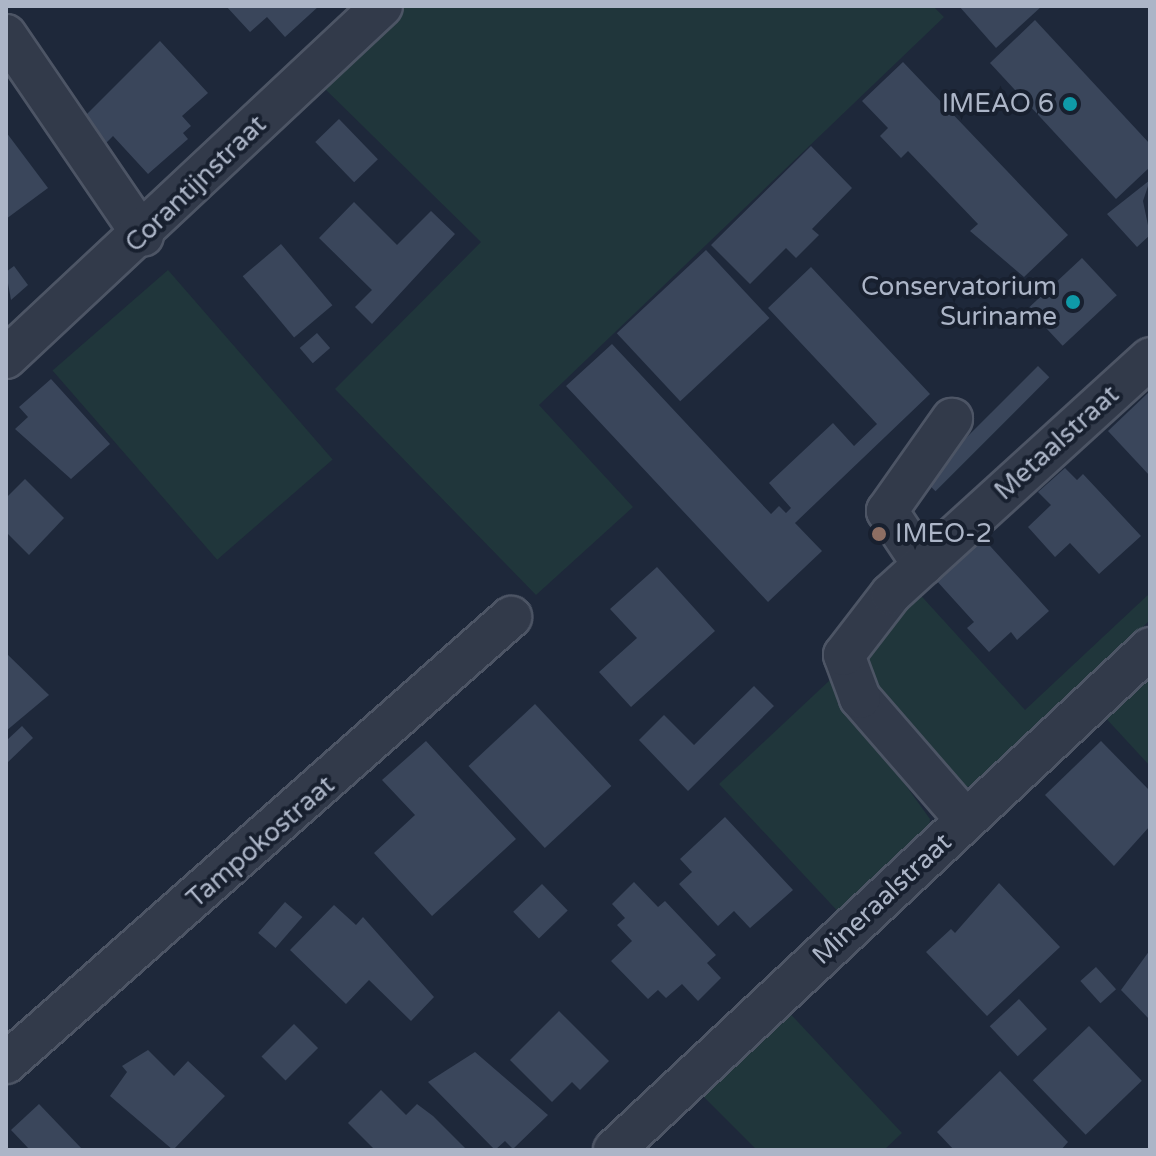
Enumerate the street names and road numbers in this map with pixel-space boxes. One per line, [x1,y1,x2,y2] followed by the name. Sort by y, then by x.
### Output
[119,109,273,259] street label: Corantijnstraat
[989,379,1125,507] street label: Metaalstraat
[181,769,341,915] street label: Tampokostraat
[806,827,958,971] street label: Mineraalstraat

